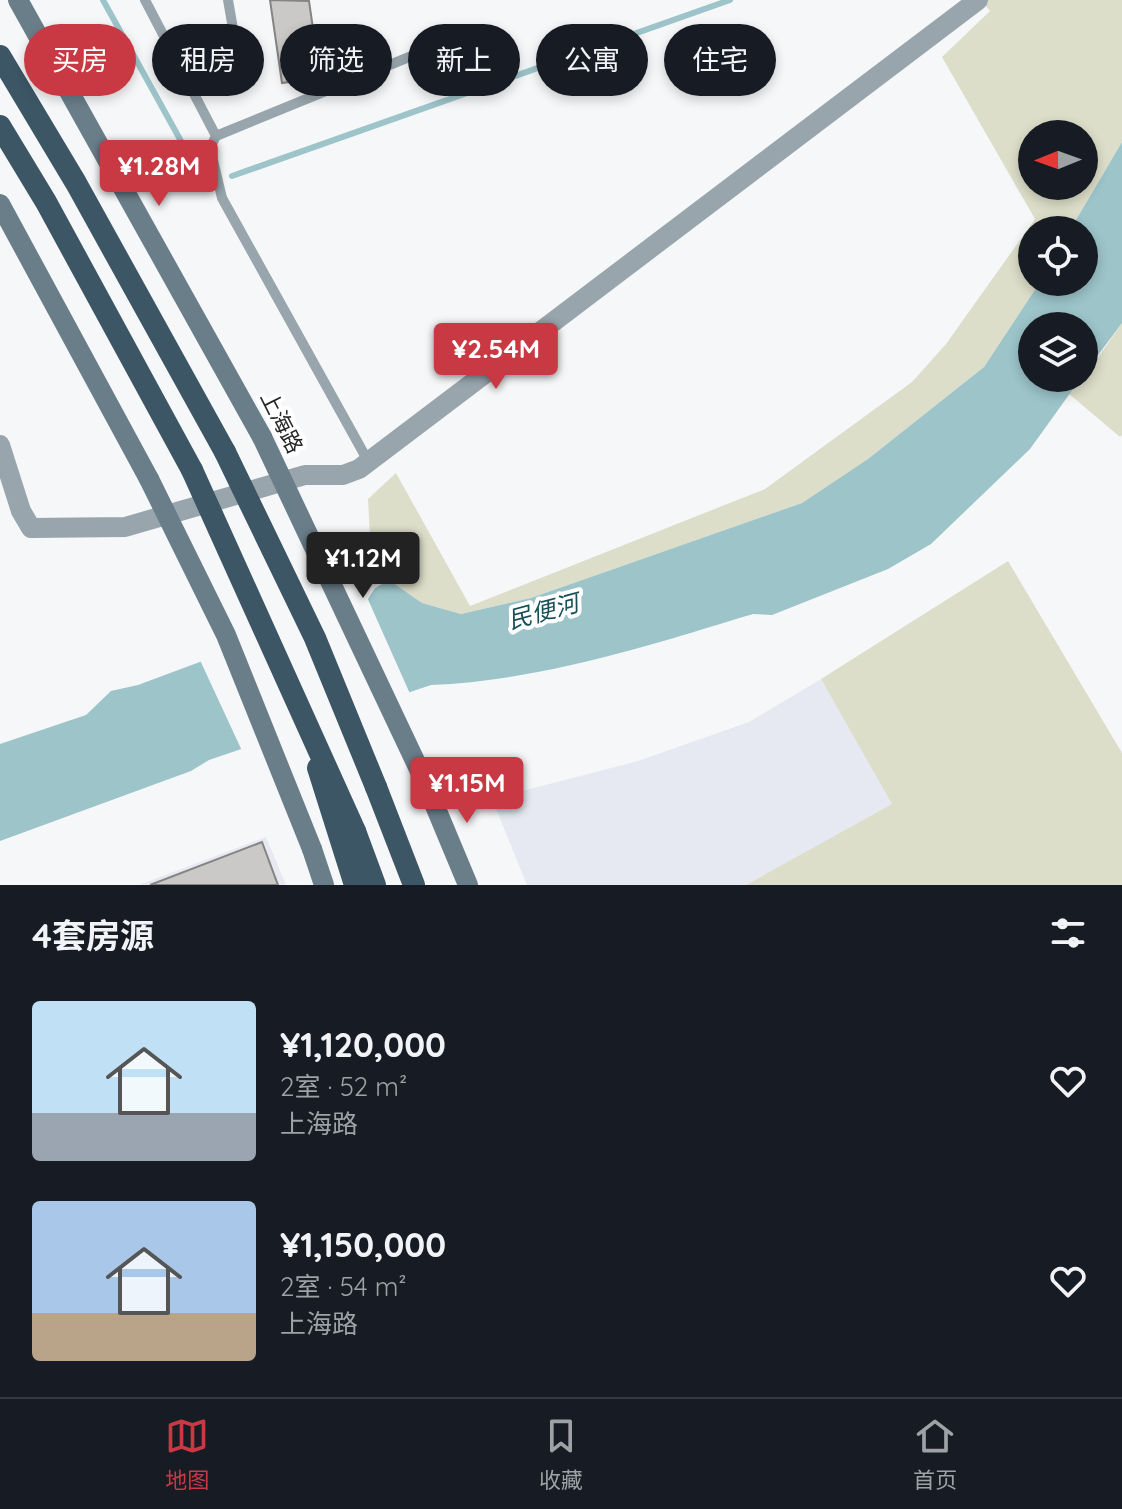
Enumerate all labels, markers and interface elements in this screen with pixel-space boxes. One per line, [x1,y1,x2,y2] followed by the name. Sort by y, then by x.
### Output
[24,24,136,96] chip: 买房
[152,24,264,96] chip: 租房
[280,24,392,96] chip: 筛选
[408,24,520,96] chip: 新上
[536,24,648,96] chip: 公寓
[664,24,776,96] chip: 住宅
[1018,120,1098,200] north arrow
[1018,120,1098,392] map controls
[94,140,224,208] pin: ¥1.28M
[118,149,200,182] text: ¥1.28M
[1018,216,1098,296] button: locate
[1018,312,1098,392] button: layers
[431,323,561,391] pin: ¥2.54M
[452,332,540,365] text: ¥2.54M
[255,386,309,458] street label: 上海路
[298,532,428,600] pin: ¥1.12M
[325,541,402,574] text: ¥1.12M
[504,586,586,635] water label: 民便河
[402,757,532,825] pin: ¥1.15M
[428,766,506,799] text: ¥1.15M
[1046,911,1090,955] icon: filters
[32,914,154,957] text: 4套房源
[280,1023,446,1066] text: ¥1,120,000
[96,1033,192,1129] icon: home
[1046,1059,1090,1103] icon: heart
[280,1070,407,1103] text: 2室 · 52 m²
[280,1107,358,1140] text: 上海路
[280,1223,446,1266] text: ¥1,150,000
[96,1233,192,1329] icon: home
[1046,1259,1090,1303] icon: heart
[280,1270,407,1303] text: 2室 · 54 m²
[280,1307,358,1340] text: 上海路
[165,1414,209,1494] tab: 地图
[539,1414,583,1494] tab: 收藏
[913,1414,957,1494] tab: 首页

